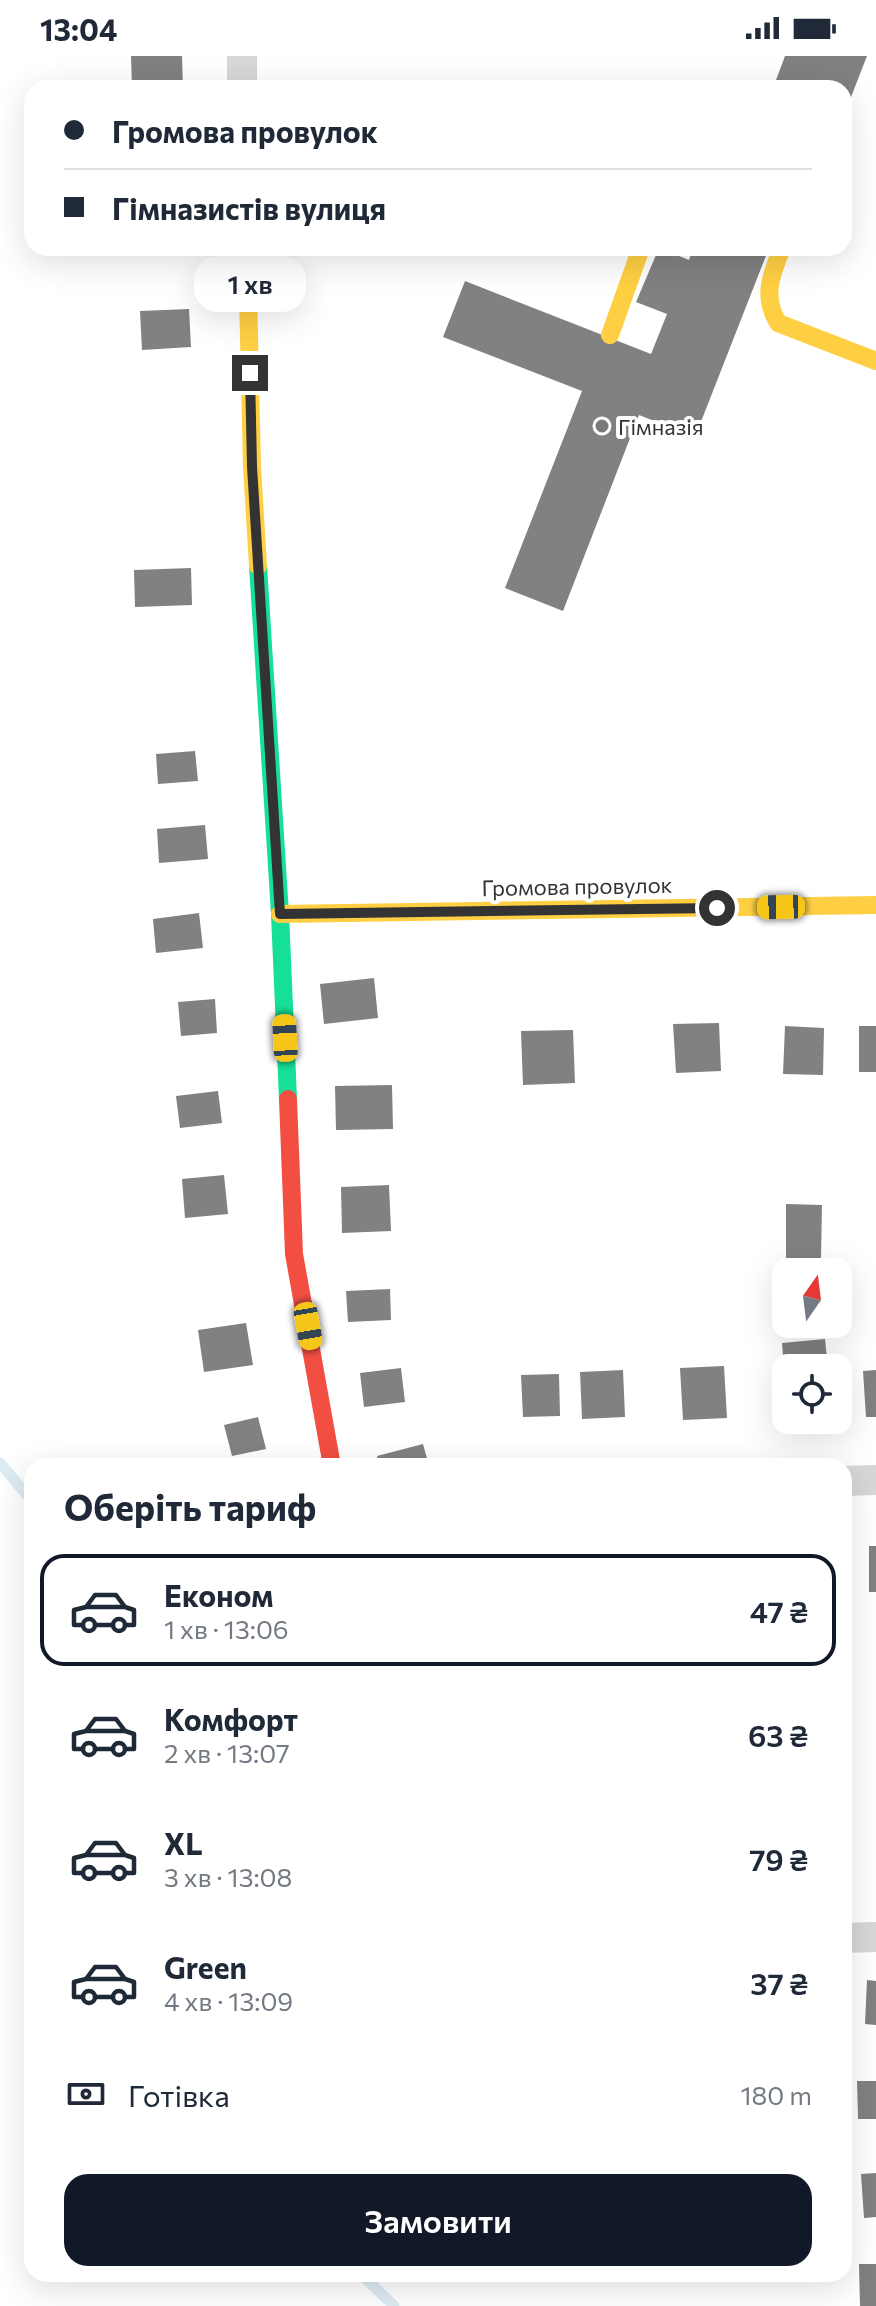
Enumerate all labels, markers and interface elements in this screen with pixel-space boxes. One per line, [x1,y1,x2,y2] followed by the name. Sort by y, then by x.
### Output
[40,10,117,47] text: 13:04
[112,112,378,149] text: Громова провулок
[112,189,386,226] text: Гімназистів вулиця
[194,257,306,313] callout: 1 хв
[227,268,273,299] text: 1 хв
[232,355,268,391] route end
[618,413,704,440] place label: Гімназія
[593,417,611,435] marker: Гімназія
[481,871,673,901] street label: Громова провулок
[699,890,735,926] route start
[757,895,805,919] car
[272,1013,298,1063] car
[772,1258,852,1338] north arrow
[772,1258,852,1434] map controls
[292,1300,324,1352] car
[772,1354,852,1434] button: locate
[64,1484,316,1528] text: Оберіть тариф
[68,1574,140,1646] icon: car
[164,1576,273,1613] text: Економ
[750,1592,808,1629] text: 47 ₴
[164,1613,289,1644] text: 1 хв · 13:06
[68,1698,140,1770] icon: car
[164,1700,298,1737] text: Комфорт
[748,1716,808,1753] text: 63 ₴
[164,1737,290,1768] text: 2 хв · 13:07
[68,1822,140,1894] icon: car
[164,1824,203,1861] text: XL
[749,1840,808,1877] text: 79 ₴
[164,1861,292,1892] text: 3 хв · 13:08
[68,1946,140,2018] icon: car
[164,1948,247,1985] text: Green
[750,1964,808,2001] text: 37 ₴
[164,1985,293,2016] text: 4 хв · 13:09
[64,2072,108,2116] icon: cash
[128,2076,230,2113] text: Готівка
[740,2079,812,2110] text: 180 m
[64,2174,812,2266] button: Замовити

